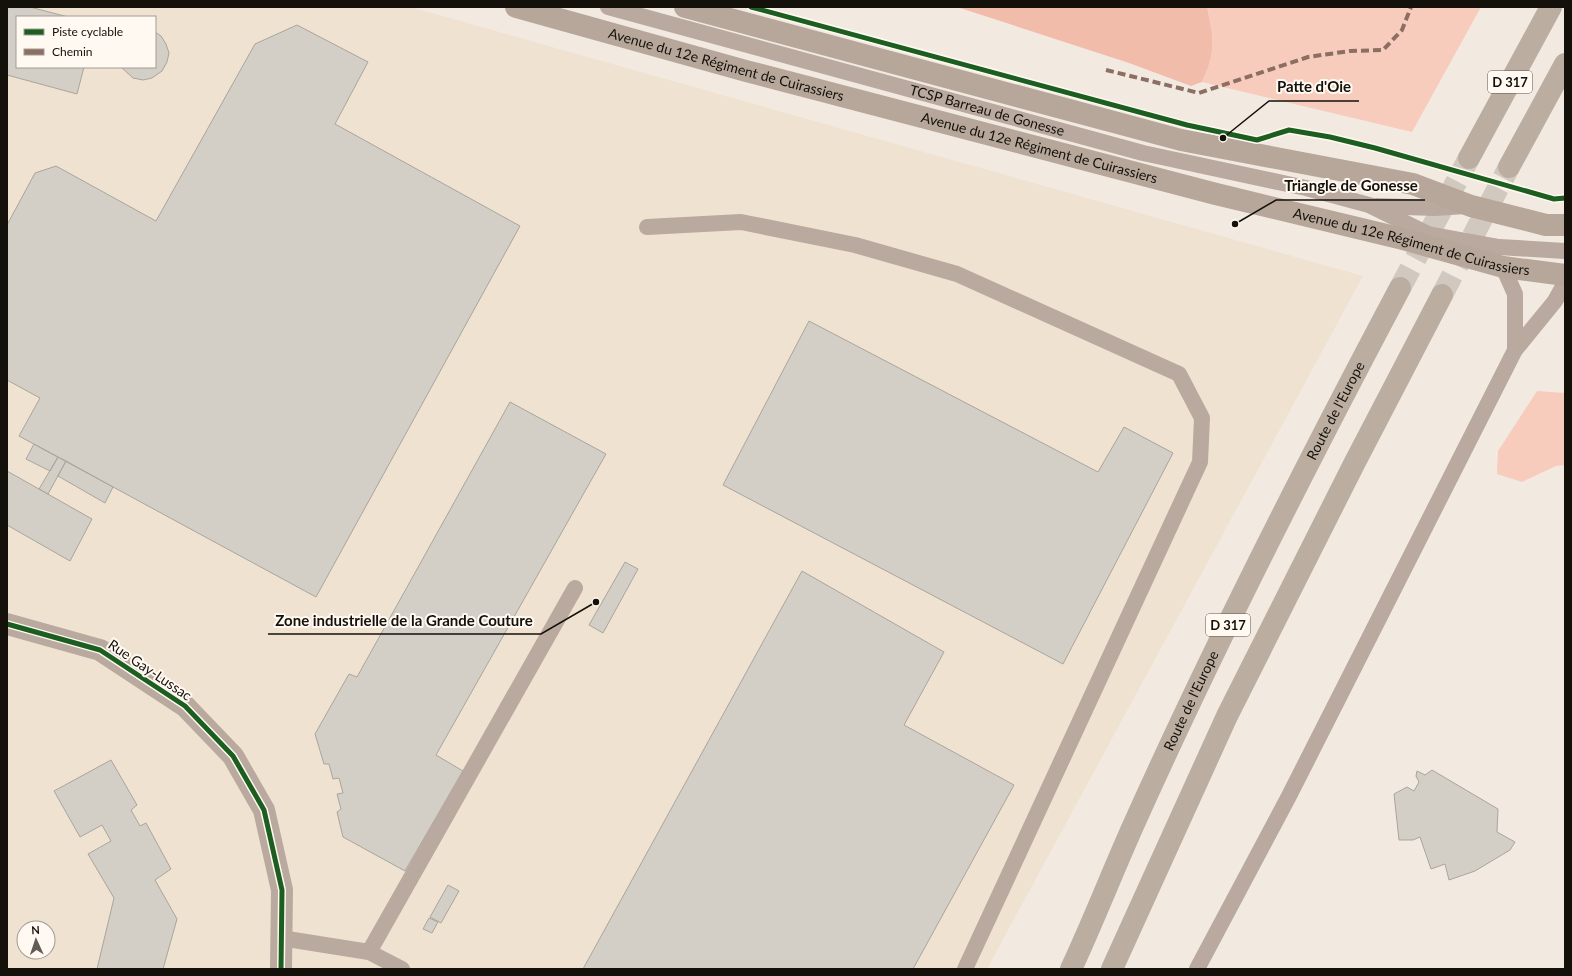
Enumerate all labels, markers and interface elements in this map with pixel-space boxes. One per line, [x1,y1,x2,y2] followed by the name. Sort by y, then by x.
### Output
[16,16,156,68] legend
[52,24,123,39] text: Piste cyclable
[607,24,846,104] street label: Avenue du 12e Régiment de Cuirassiers
[52,44,93,59] text: Chemin
[1488,71,1532,93] road number: D 317
[1269,74,1359,101] callout: Patte d'Oie
[1277,77,1351,95] text: Patte d'Oie
[908,81,1067,139] street label: TCSP Barreau de Gonesse
[920,108,1159,186] street label: Avenue du 12e Régiment de Cuirassiers
[1276,173,1425,200] callout: Triangle de Gonesse
[1284,176,1418,194] text: Triangle de Gonesse
[1292,204,1531,278] street label: Avenue du 12e Régiment de Cuirassiers
[1303,358,1368,463] street label: Route de l'Europe
[268,607,541,634] callout: Zone industrielle de la Grande Couture
[275,611,533,629] text: Zone industrielle de la Grande Couture
[1206,614,1250,636] road number: D 317
[105,635,196,704] street label: Rue Gay-Lussac
[1160,648,1222,753] street label: Route de l'Europe
[16,920,56,960] north arrow
[31,923,40,936] text: N

